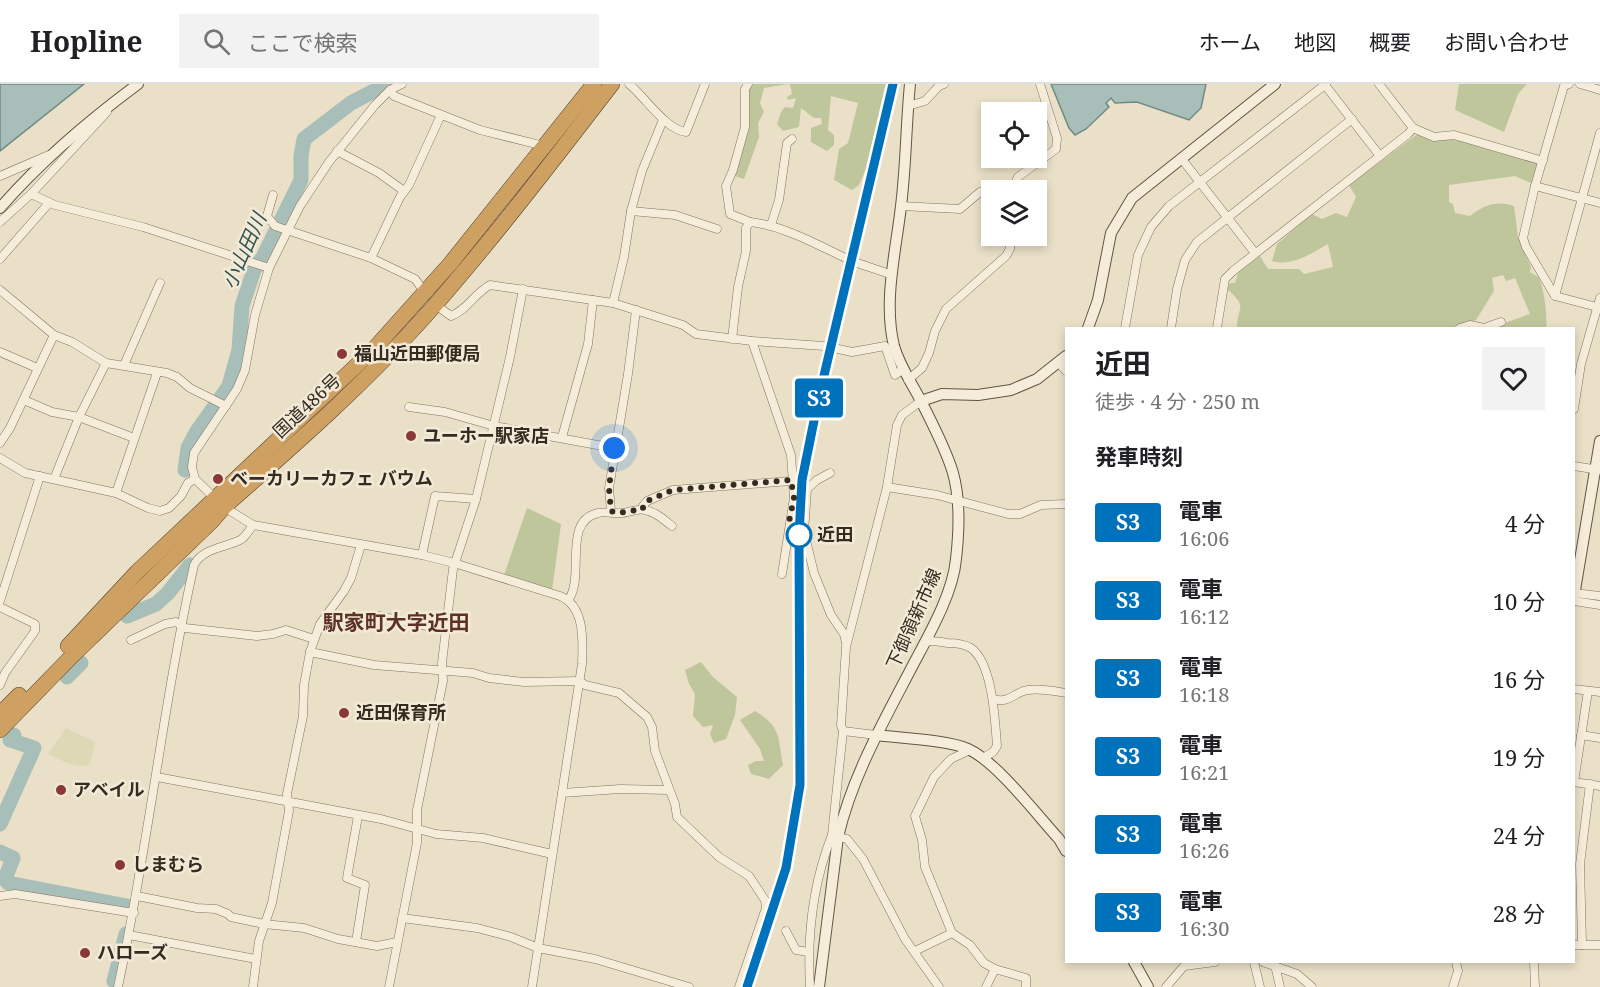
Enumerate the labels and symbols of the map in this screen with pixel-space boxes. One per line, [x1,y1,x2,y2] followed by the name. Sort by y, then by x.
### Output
[215,207,273,293] water label: 小山田川
[354,341,480,365] place label: 福山近田郵便局
[335,347,349,361] marker: 福山近田郵便局
[267,368,345,443] street label: 国道486号
[792,378,846,418] line badge: S3
[423,423,549,447] place label: ユーホー駅家店
[404,429,418,443] marker: ユーホー駅家店
[599,433,629,463] your location
[230,466,433,490] place label: ベーカリーカフェ バウム
[211,472,225,486] marker: ベーカリーカフェ バウム
[786,522,812,548] marker: 近田
[817,522,853,546] place label: 近田
[880,564,946,673] street label: 下御領新市線
[323,608,470,636] district label: 駅家町大字近田
[356,700,446,724] place label: 近田保育所
[337,706,351,720] marker: 近田保育所
[73,777,145,801] place label: アベイル
[54,783,68,797] marker: アベイル
[132,852,204,876] place label: しまむら
[113,858,127,872] marker: しまむら
[97,940,168,964] place label: ハローズ
[78,946,92,960] marker: ハローズ

